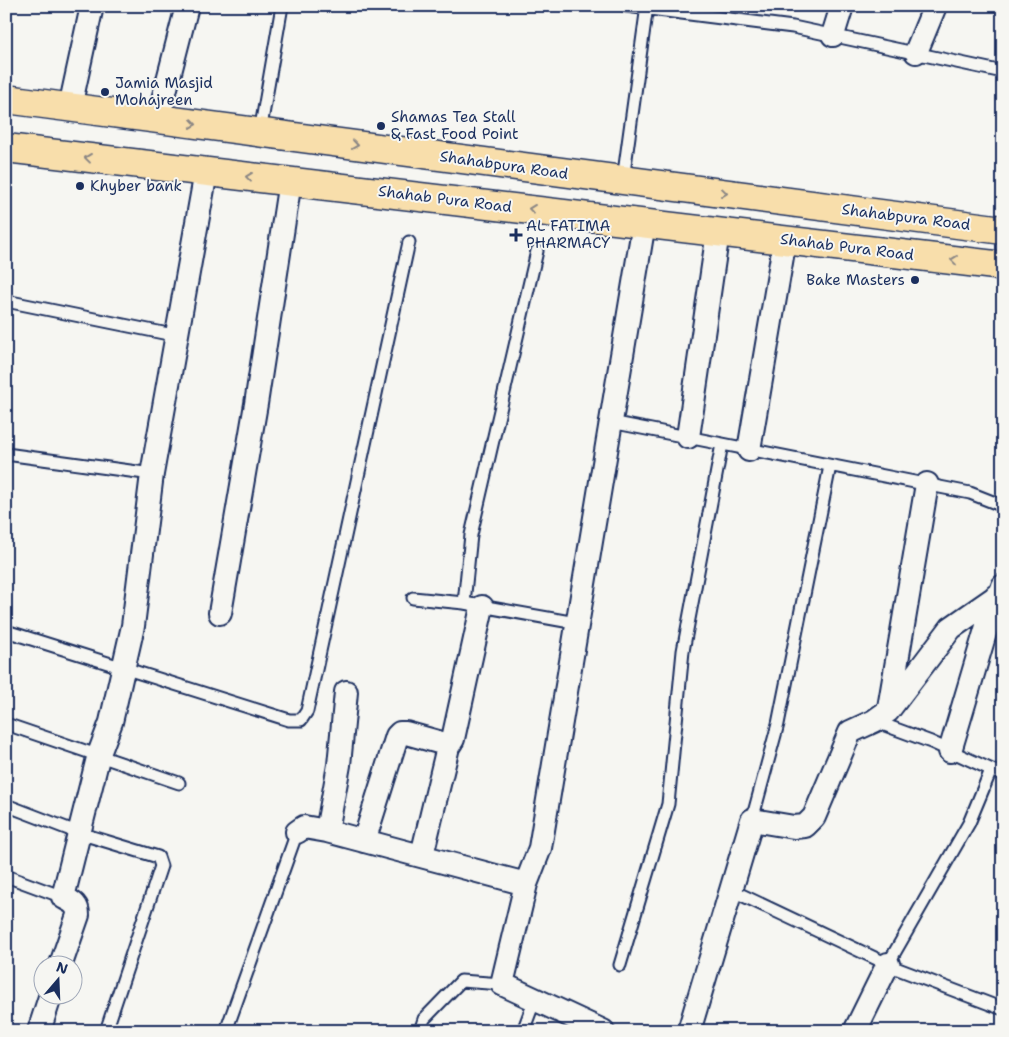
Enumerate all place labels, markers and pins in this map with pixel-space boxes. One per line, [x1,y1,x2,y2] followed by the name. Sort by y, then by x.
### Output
[115,73,213,110] place label: Jamia Masjid Mohajreen
[99,86,111,98] marker: Jamia Masjid Mohajreen
[391,107,519,144] place label: Shamas Tea Stall & Fast Food Point
[375,120,387,132] marker: Shamas Tea Stall & Fast Food Point
[90,176,182,196] place label: Khyber bank
[74,180,86,192] marker: Khyber bank
[526,216,610,253] place label: AL FATIMA PHARMACY
[510,229,522,241] marker: AL FATIMA PHARMACY
[806,270,905,290] place label: Bake Masters
[909,274,921,286] marker: Bake Masters

